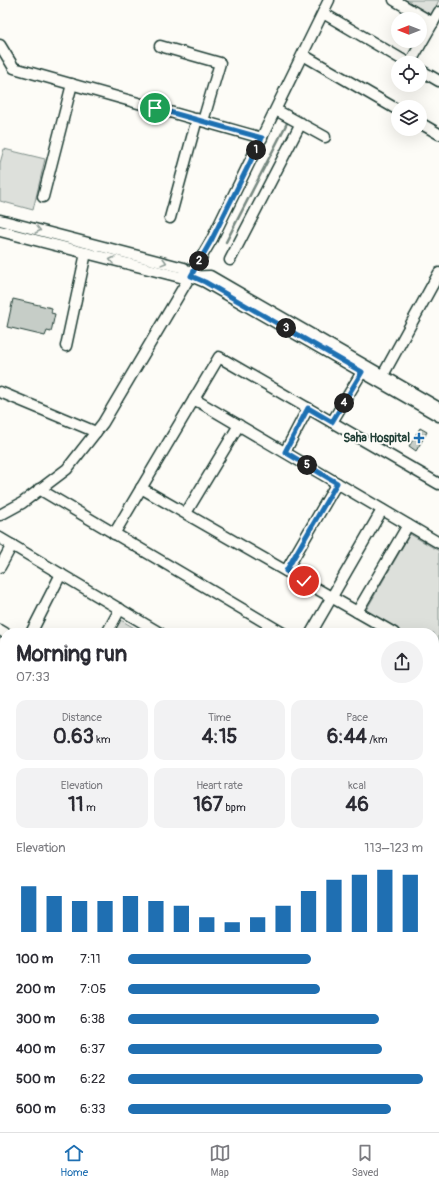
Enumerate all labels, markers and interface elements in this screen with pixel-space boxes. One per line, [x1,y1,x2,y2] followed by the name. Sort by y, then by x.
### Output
[391,12,427,48] north arrow
[391,12,427,136] map controls
[391,56,427,92] button: locate
[138,91,172,125] pin
[144,97,166,119] icon: arrive
[391,100,427,136] button: layers
[246,140,266,160] pin: 1
[254,143,258,156] text: 1
[35,225,41,233] one-way arrow
[189,251,209,271] pin: 2
[196,254,202,267] text: 2
[109,256,115,264] one-way arrow
[161,258,167,266] one-way arrow
[276,318,296,338] pin: 3
[283,321,289,334] text: 3
[334,393,354,413] pin: 4
[341,396,347,409] text: 4
[343,431,410,446] place label: Saha Hospital
[413,432,425,444] marker: Saha Hospital
[297,455,317,475] pin: 5
[304,458,310,471] text: 5
[287,564,321,598] pin
[293,570,315,592] icon: check
[16,640,127,668] text: Morning run
[381,641,423,683] button: share
[16,669,50,685] text: 07:33
[62,711,102,724] text: Distance
[208,711,231,724] text: Time
[346,711,368,724] text: Pace
[53,724,94,749] text: 0.63
[202,724,237,749] text: 4:15
[327,724,367,749] text: 6:44
[94,733,111,746] text: km
[367,733,388,746] text: /km
[61,779,103,792] text: Elevation
[196,779,243,792] text: Heart rate
[348,779,366,792] text: kcal
[68,792,84,817] text: 11
[193,792,223,817] text: 167
[346,792,369,817] text: 46
[84,801,96,814] text: m
[223,801,246,814] text: bpm
[16,840,66,856] text: Elevation
[364,840,423,856] text: 113–123 m
[16,951,53,967] text: 100 m
[80,951,101,967] text: 7:11
[16,981,55,997] text: 200 m
[80,981,106,997] text: 7:05
[16,1011,55,1027] text: 300 m
[80,1011,105,1027] text: 6:38
[16,1041,56,1057] text: 400 m
[80,1041,105,1057] text: 6:37
[16,1071,55,1087] text: 500 m
[80,1071,106,1087] text: 6:22
[16,1101,56,1117] text: 600 m
[80,1101,106,1117] text: 6:33
[60,1142,88,1179] tab: Home
[209,1142,231,1179] tab: Map
[351,1142,379,1179] tab: Saved

